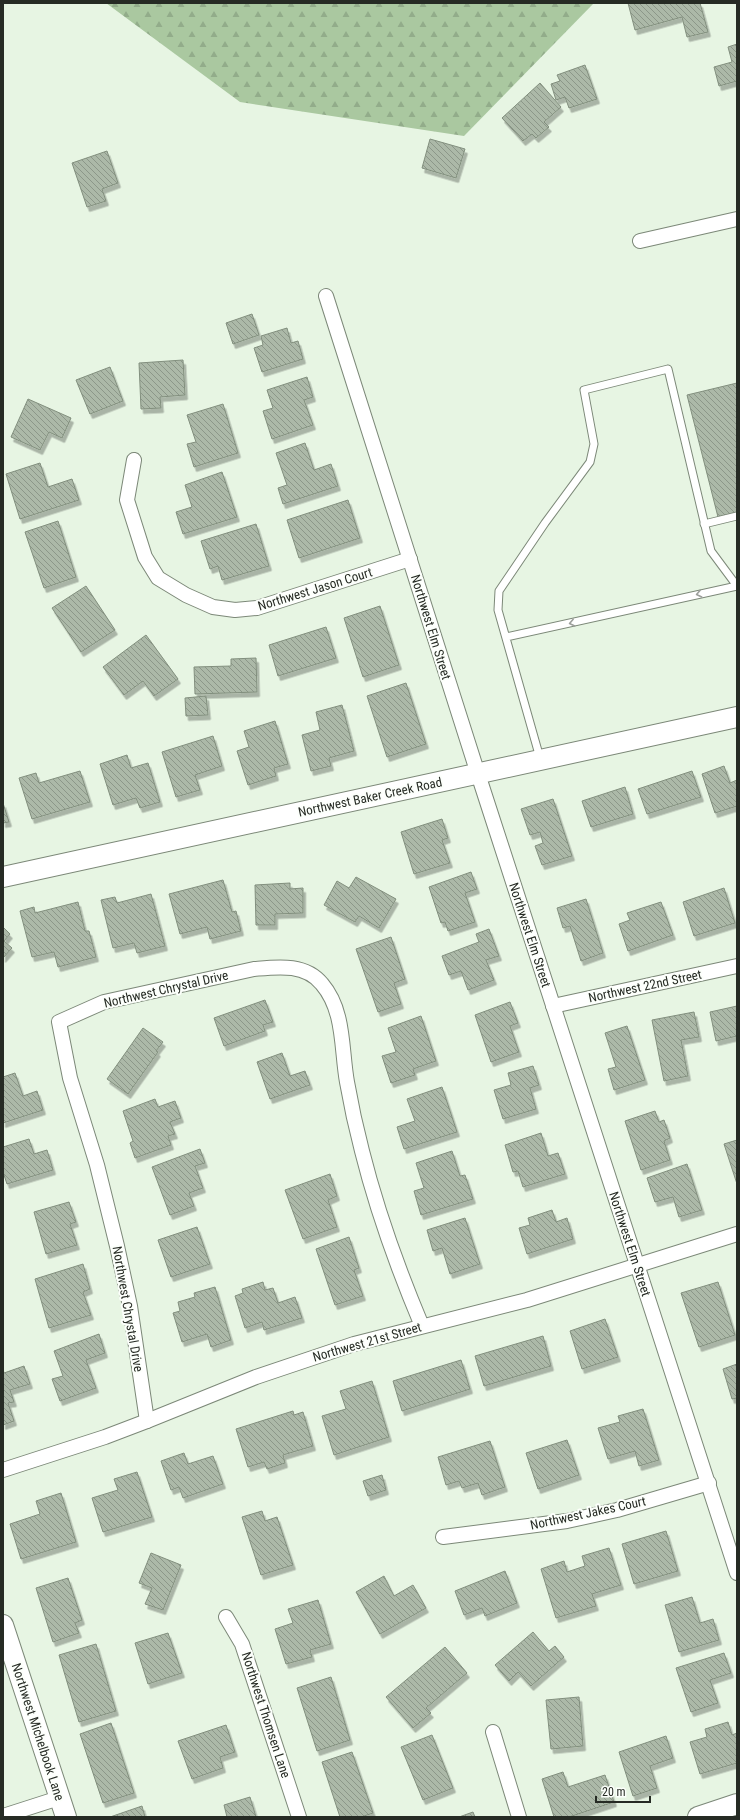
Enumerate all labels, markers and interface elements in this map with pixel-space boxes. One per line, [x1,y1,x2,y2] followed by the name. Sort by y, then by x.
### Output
[256,564,374,614] street label: Northwest Jason Court
[408,573,454,681] street label: Northwest Elm Street
[696,590,702,598] one-way arrow
[569,618,575,626] one-way arrow
[297,774,443,820] street label: Northwest Baker Creek Road
[506,881,554,989] street label: Northwest Elm Street
[102,967,230,1011] street label: Northwest Chrystal Drive
[587,967,703,1005] street label: Northwest 22nd Street
[606,1190,654,1298] street label: Northwest Elm Street
[110,1245,146,1373] street label: Northwest Chrystal Drive
[311,1319,423,1365] street label: Northwest 21st Street
[529,1493,647,1533] street label: Northwest Jakes Court
[239,1650,293,1780] street label: Northwest Thomsen Lane
[9,1661,67,1803] street label: Northwest Michelbook Lane
[596,1778,650,1804] scale bar
[602,1785,626,1799] text: 20 m

